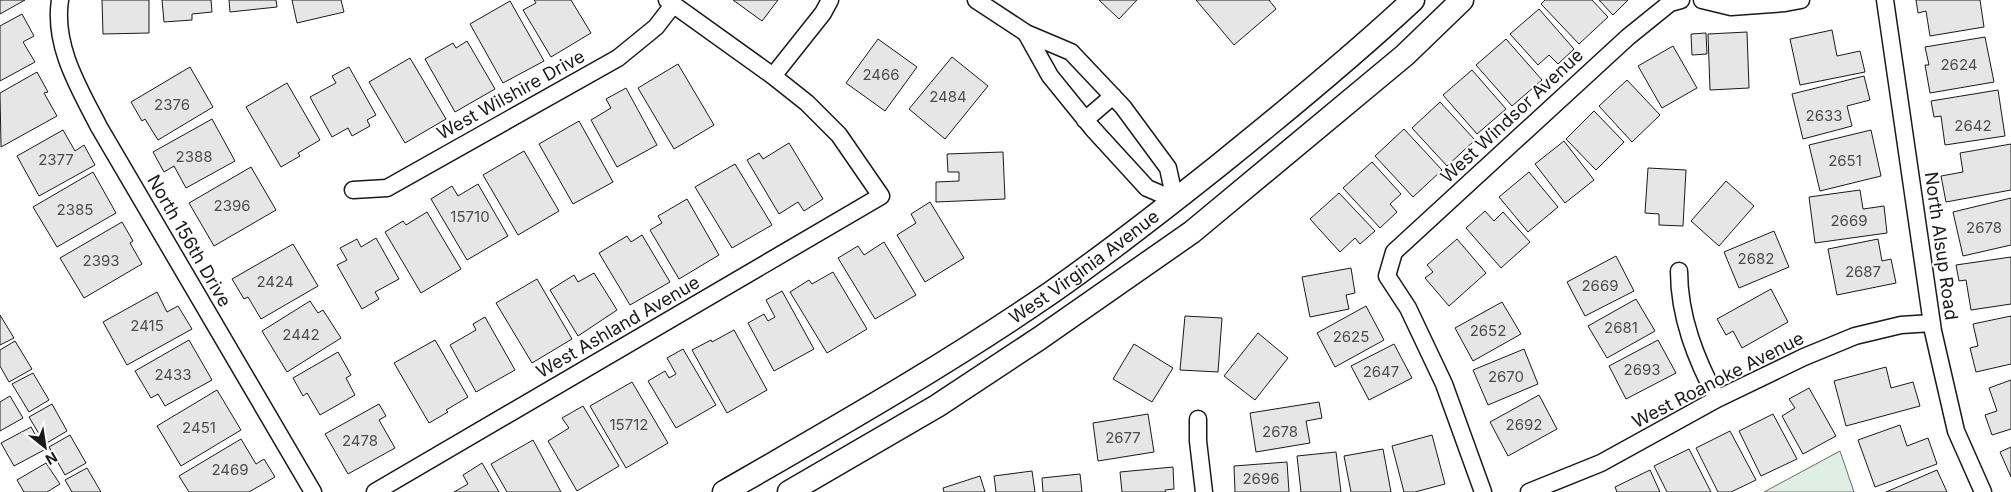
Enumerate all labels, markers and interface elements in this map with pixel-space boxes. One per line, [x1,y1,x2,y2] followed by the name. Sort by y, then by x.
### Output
[1436,44,1587,187] street label: West Windsor Avenue
[433,45,588,144] street label: West Wilshire Drive
[1940,55,1978,74] house number: 2624
[862,65,900,84] house number: 2466
[929,87,967,106] house number: 2484
[154,95,190,114] house number: 2376
[1806,106,1842,125] house number: 2633
[1954,116,1992,135] house number: 2642
[176,147,212,166] house number: 2388
[38,150,74,169] house number: 2377
[1828,151,1862,170] house number: 2651
[1921,170,1962,321] street label: North Alsup Road
[143,171,236,310] street label: North 156th Drive
[213,196,251,215] house number: 2396
[57,200,93,219] house number: 2385
[1005,205,1163,328] street label: West Virginia Avenue
[450,207,490,226] house number: 15710
[1830,211,1868,230] house number: 2669
[1966,218,2002,237] house number: 2678
[1738,249,1774,268] house number: 2682
[83,251,119,270] house number: 2393
[1845,262,1881,281] house number: 2687
[533,271,703,382] street label: West Ashland Avenue
[256,272,294,291] house number: 2424
[1581,276,1619,295] house number: 2669
[130,316,164,335] house number: 2415
[1604,318,1638,337] house number: 2681
[1470,321,1506,340] house number: 2652
[282,325,320,344] house number: 2442
[1333,327,1369,346] house number: 2625
[1628,327,1807,432] street label: West Roanoke Avenue
[1623,360,1661,379] house number: 2693
[1363,362,1399,381] house number: 2647
[154,365,192,384] house number: 2433
[1488,367,1524,386] house number: 2670
[610,415,648,434] house number: 15712
[1506,415,1542,434] house number: 2692
[182,418,216,437] house number: 2451
[20,422,70,472] north arrow
[1262,422,1298,441] house number: 2678
[1105,428,1141,447] house number: 2677
[342,431,378,450] house number: 2478
[43,449,61,469] text: N
[211,460,249,479] house number: 2469
[1242,469,1280,488] house number: 2696

